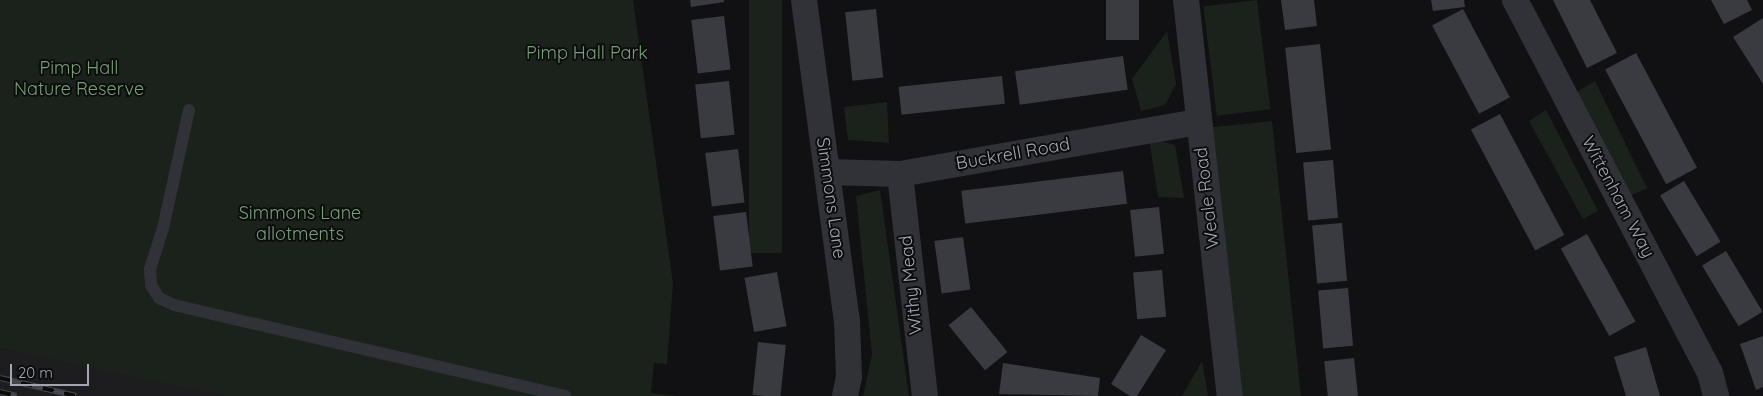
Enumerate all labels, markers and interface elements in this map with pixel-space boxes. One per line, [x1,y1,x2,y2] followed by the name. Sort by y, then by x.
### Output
[526,42,648,64] park label: Pimp Hall Park
[14,58,144,100] park label: Pimp Hall Nature Reserve
[1577,132,1659,262] street label: Wittenham Way
[954,133,1072,175] street label: Buckrell Road
[812,136,850,260] street label: Simmons Lane
[1190,146,1224,250] street label: Weale Road
[239,203,361,245] park label: Simmons Lane allotments
[895,234,927,336] street label: Withy Mead
[12,354,91,386] scale bar
[18,363,53,382] text: 20 m

